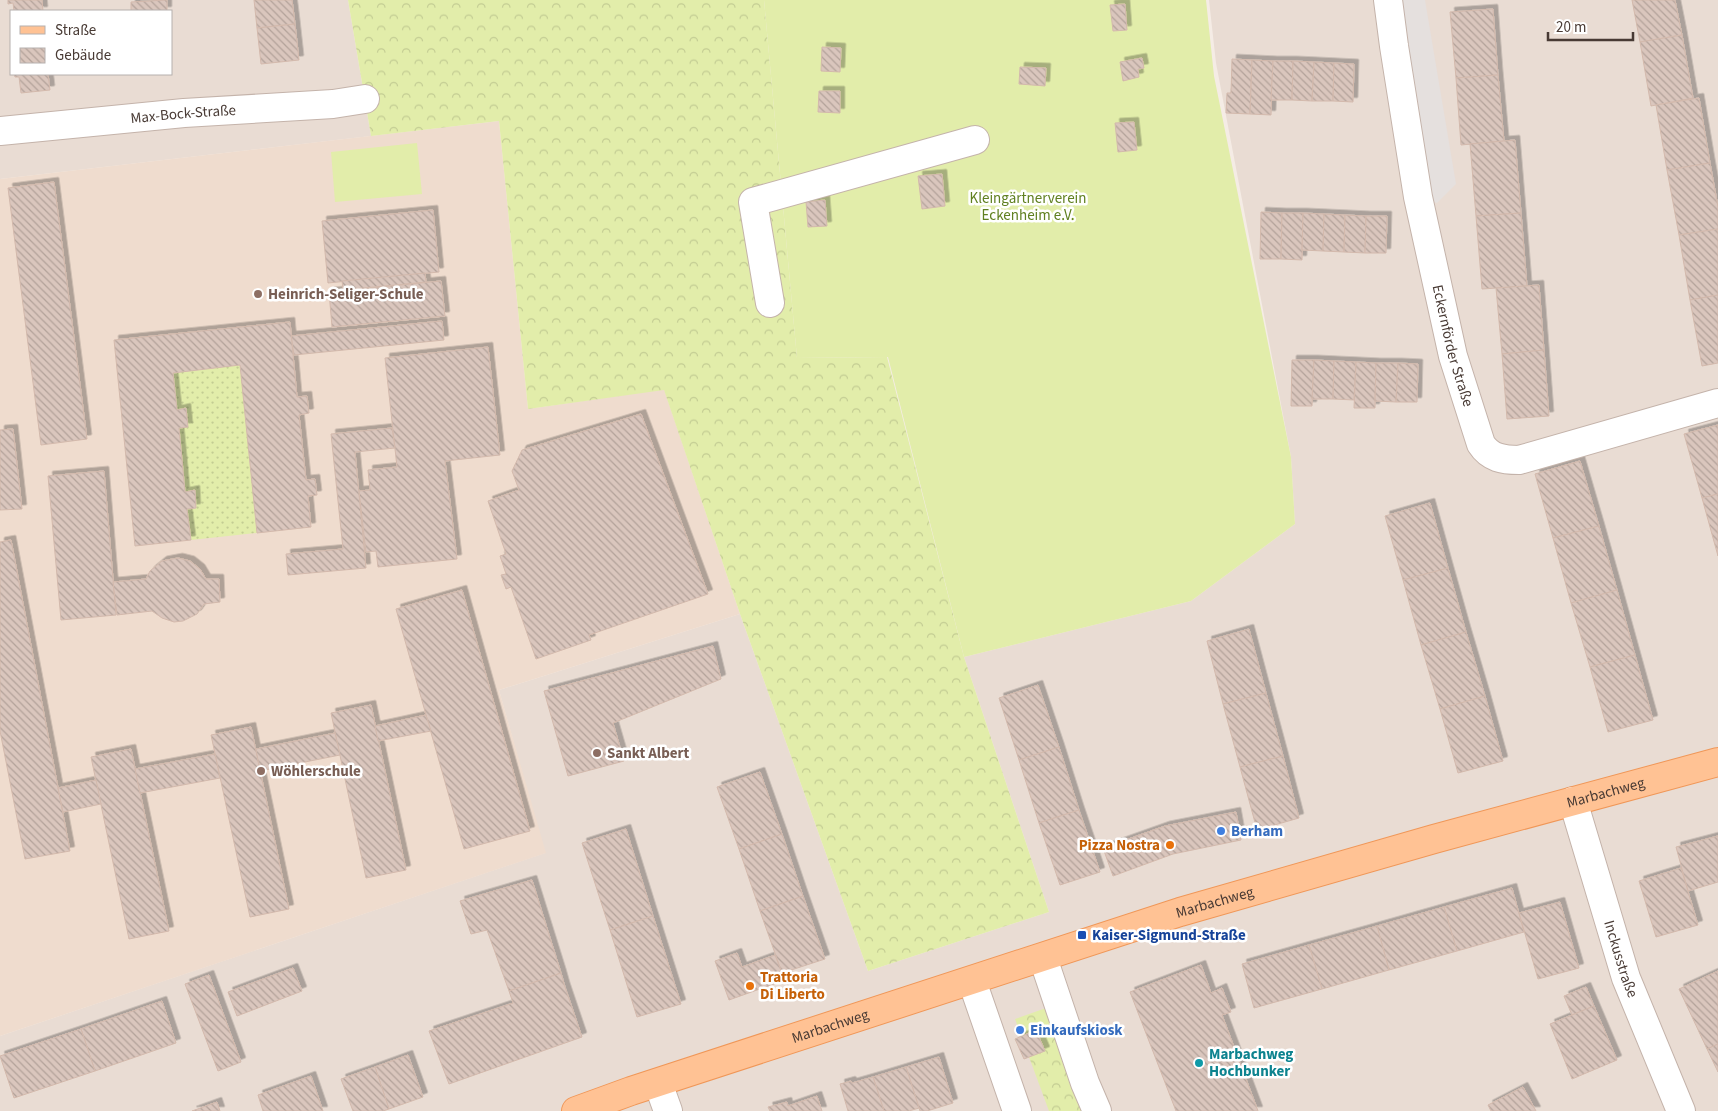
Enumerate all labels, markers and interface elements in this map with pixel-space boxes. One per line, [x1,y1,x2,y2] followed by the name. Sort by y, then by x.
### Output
[10,10,172,75] legend
[1548,10,1633,42] scale bar
[1556,17,1586,38] text: 20 m
[55,20,96,41] text: Straße
[55,45,111,66] text: Gebäude
[129,99,237,129] street label: Max-Bock-Straße
[969,188,1087,226] park label: Kleingärtnerverein Eckenheim e.V.
[1427,283,1479,409] street label: Eckernförder Straße
[268,284,424,305] place label: Heinrich-Seliger-Schule
[252,288,264,300] marker: Heinrich-Seliger-Schule
[607,743,689,764] place label: Sankt Albert
[591,747,603,759] marker: Sankt Albert
[271,761,361,782] place label: Wöhlerschule
[255,765,267,777] marker: Wöhlerschule
[1564,772,1647,813] street label: Marbachweg
[1231,821,1283,842] place label: Berham
[1215,825,1227,837] marker: Berham
[1079,835,1160,856] place label: Pizza Nostra
[1164,839,1176,851] marker: Pizza Nostra
[1173,881,1256,923] street label: Marbachweg
[1599,918,1643,1001] street label: Inckusstraße
[1092,925,1246,946] place label: Kaiser-Sigmund-Straße
[1076,929,1088,941] marker: Kaiser-Sigmund-Straße
[760,967,825,1005] place label: Trattoria Di Liberto
[744,980,756,992] marker: Trattoria Di Liberto
[789,1004,872,1048] street label: Marbachweg
[1030,1020,1123,1041] place label: Einkaufskiosk
[1014,1024,1026,1036] marker: Einkaufskiosk
[1209,1044,1293,1082] place label: Marbachweg Hochbunker
[1193,1057,1205,1069] marker: Marbachweg Hochbunker

